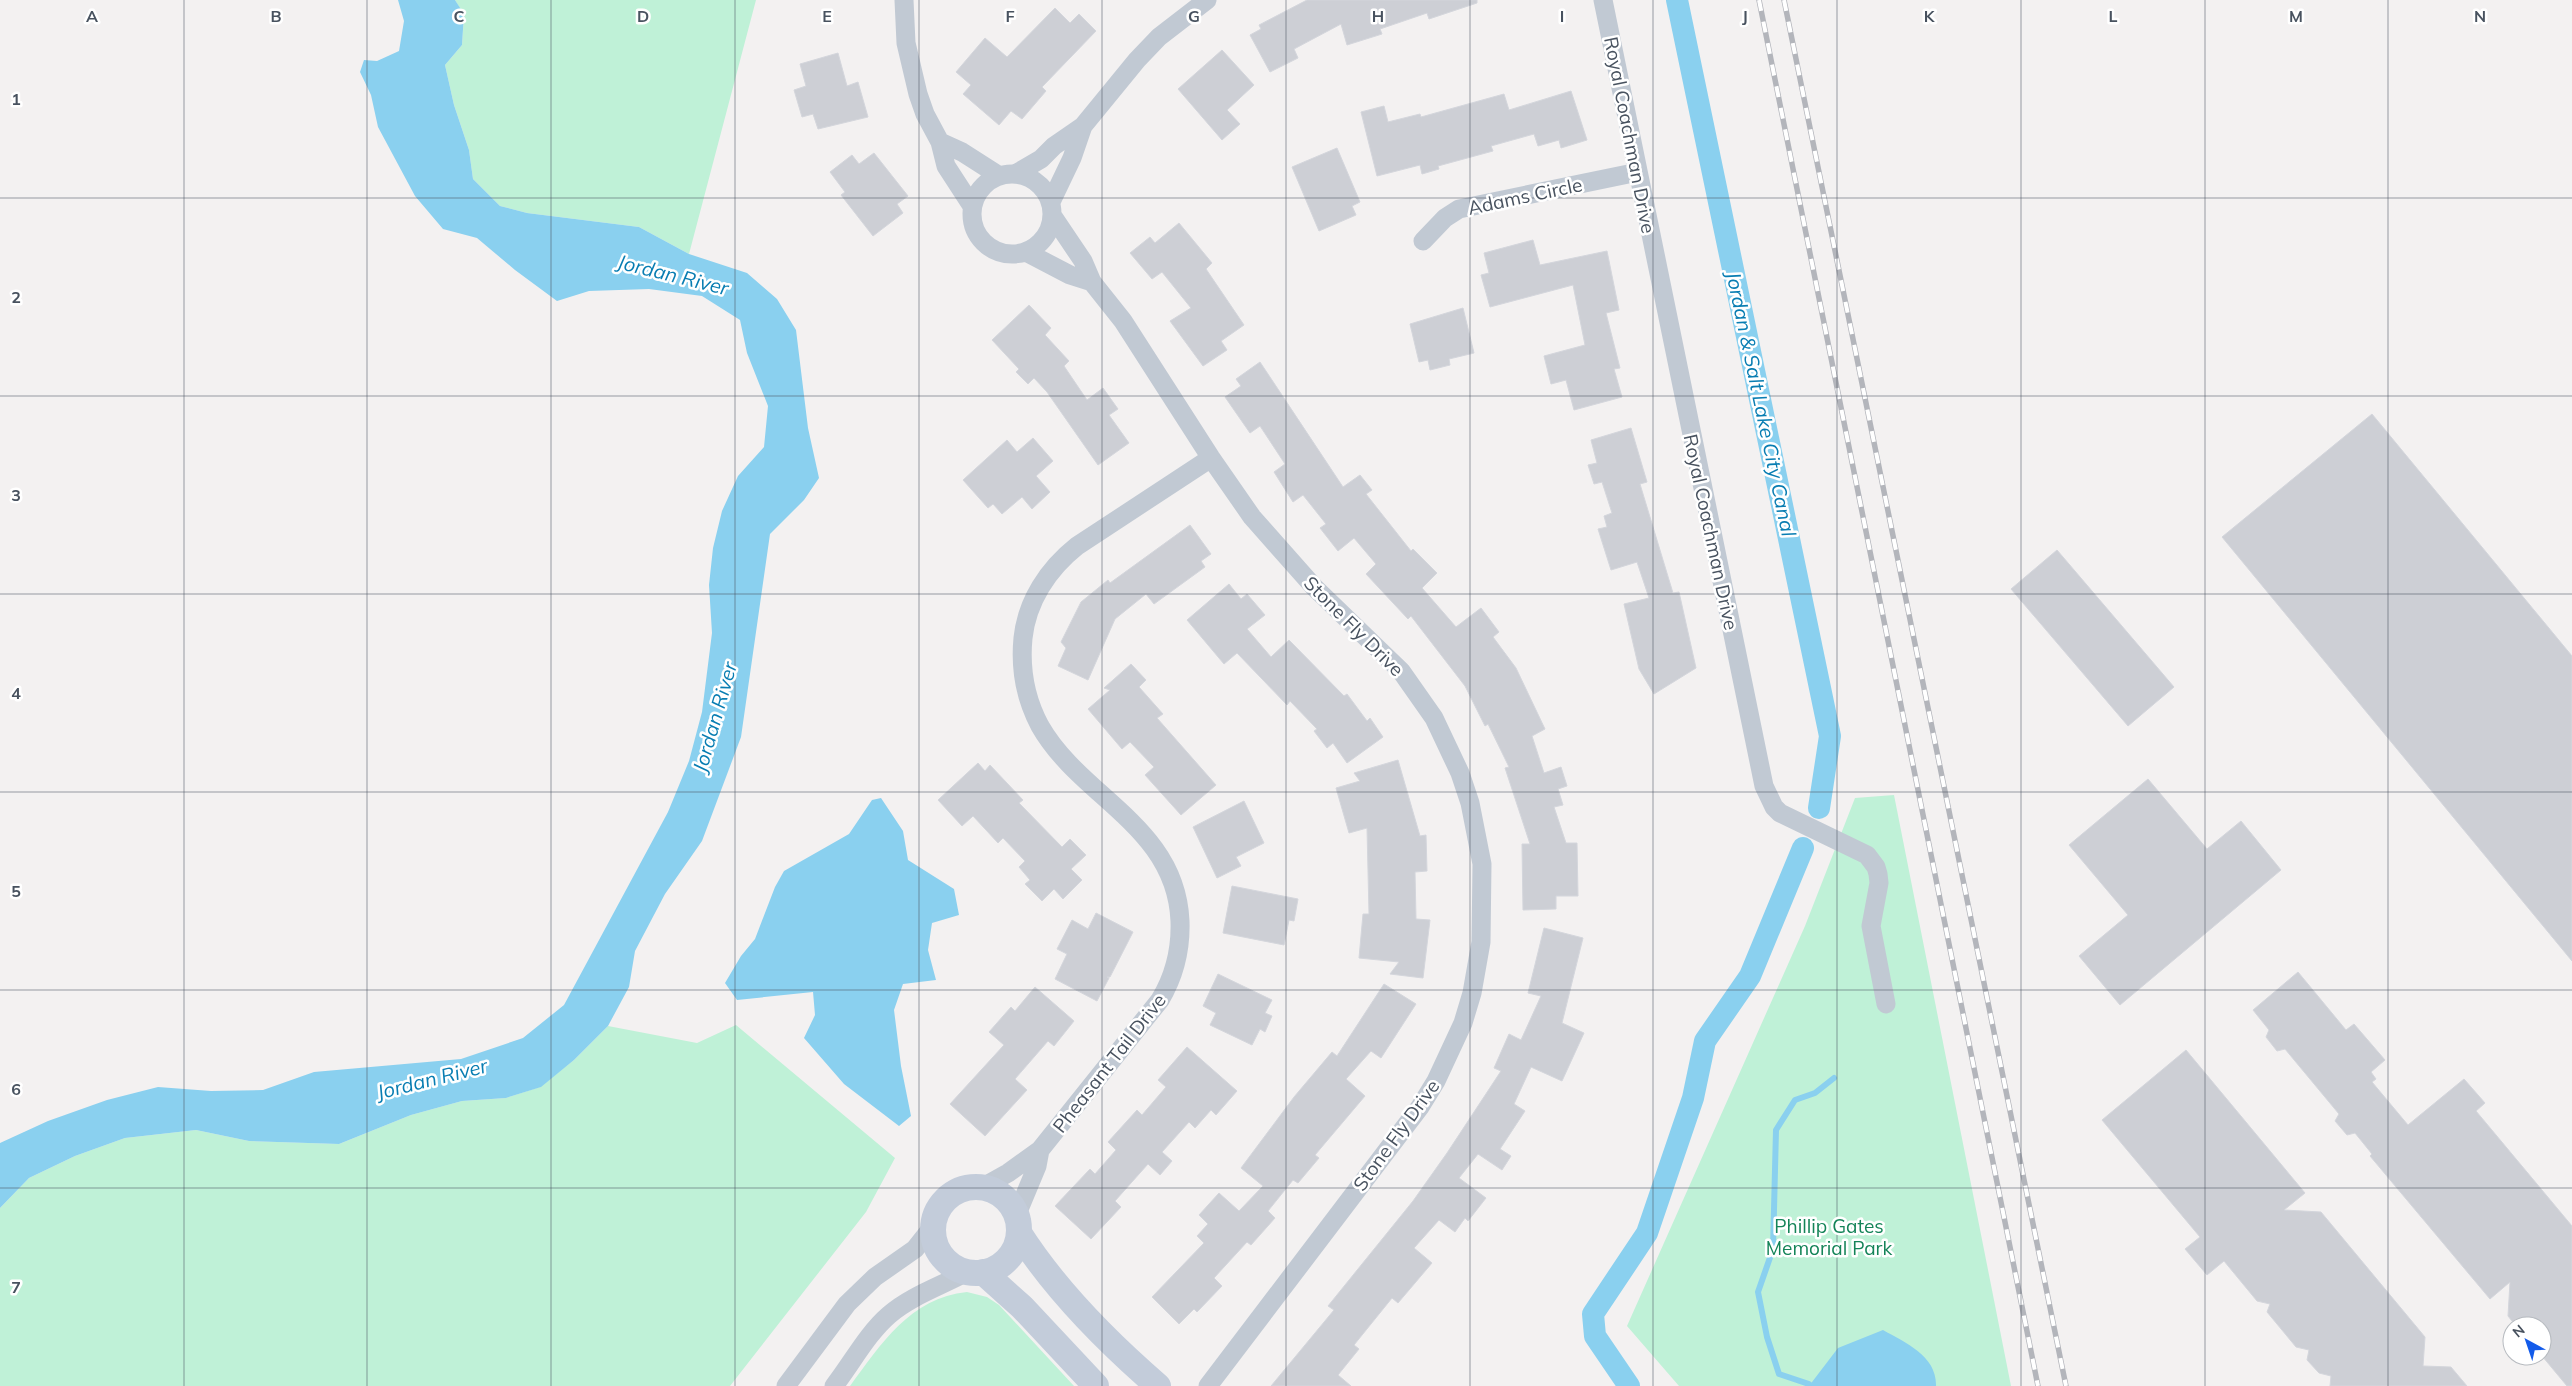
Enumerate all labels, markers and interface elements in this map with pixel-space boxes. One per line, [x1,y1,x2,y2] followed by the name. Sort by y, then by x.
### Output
[86,6,98,26] text: A
[270,6,282,26] text: B
[454,6,465,26] text: C
[637,6,649,26] text: D
[822,6,832,26] text: E
[1005,6,1015,26] text: F
[1188,6,1200,26] text: G
[1372,6,1384,26] text: H
[1560,6,1564,26] text: I
[1742,6,1748,26] text: J
[1924,6,1936,26] text: K
[2109,6,2118,26] text: L
[2289,6,2303,26] text: M
[2474,6,2486,26] text: N
[1599,35,1661,235] street label: Royal Coachman Drive
[11,89,21,109] text: 1
[1466,172,1584,220] street label: Adams Circle
[613,248,732,301] water label: Jordan River
[1721,267,1802,539] water label: Jordan & Salt Lake City Canal
[11,287,21,307] text: 2
[1679,432,1743,632] street label: Royal Coachman Drive
[11,485,21,505] text: 3
[1299,571,1409,681] street label: Stone Fly Drive
[686,658,742,777] water label: Jordan River
[11,683,21,703] text: 4
[11,881,21,901] text: 5
[1047,989,1171,1137] street label: Pheasant Tail Drive
[372,1053,491,1105] water label: Jordan River
[1348,1075,1444,1195] street label: Stone Fly Drive
[11,1079,21,1099] text: 6
[1766,1214,1892,1260] park label: Phillip Gates Memorial Park
[11,1277,21,1297] text: 7
[2502,1316,2552,1366] north arrow
[2509,1321,2528,1341] text: N

